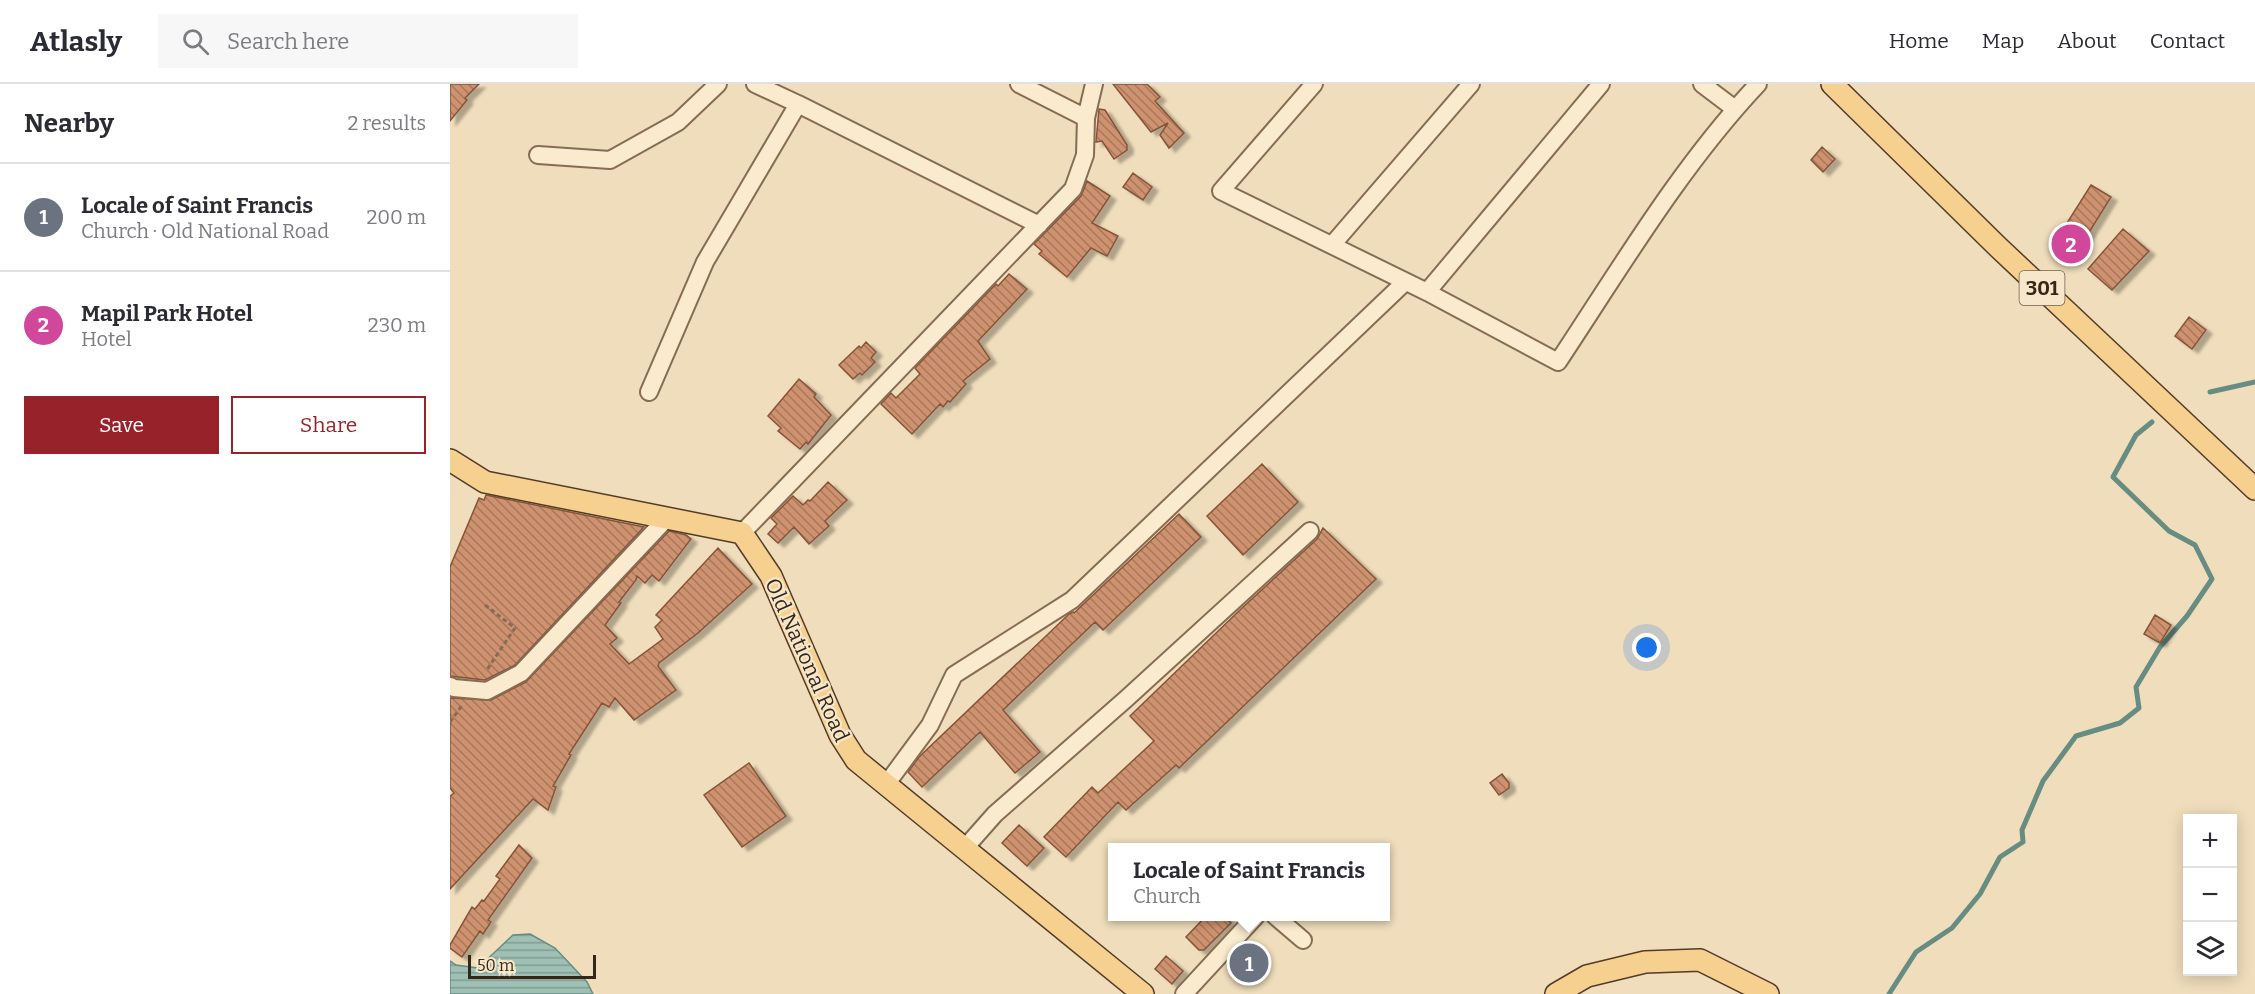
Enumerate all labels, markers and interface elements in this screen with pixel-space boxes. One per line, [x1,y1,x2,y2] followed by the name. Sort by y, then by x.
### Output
[158,14,578,68] search box
[30,25,122,58] text: Atlasly
[179,25,212,58] icon: search
[227,28,349,55] text: Search here
[1889,28,1949,54] text: Home
[1982,28,2024,54] text: Map
[2057,28,2117,54] text: About
[2150,28,2225,54] text: Contact
[24,108,114,139] text: Nearby
[347,111,426,135] text: 2 results
[81,192,313,219] text: Locale of Saint Francis
[39,205,48,229] text: 1
[366,205,426,229] text: 200 m
[81,219,329,243] text: Church · Old National Road
[2052,222,2090,266] pin: 2
[2020,271,2064,305] road number: 301
[81,300,253,327] text: Mapil Park Hotel
[38,313,49,337] text: 2
[368,313,426,337] text: 230 m
[81,327,132,351] text: Hotel
[24,396,219,454] button: Save
[231,396,426,454] button: Share
[759,574,855,746] street label: Old National Road
[1632,633,1661,662] your location
[2183,814,2237,976] map controls
[2183,814,2237,868] button: +
[1108,843,1390,921] popup
[1133,857,1365,884] text: Locale of Saint Francis
[2183,868,2237,922] button: −
[1133,884,1201,908] text: Church
[2183,922,2237,976] button: layers
[1230,940,1268,986] pin: 1
[468,952,596,980] scale bar
[477,956,514,975] text: 50 m

